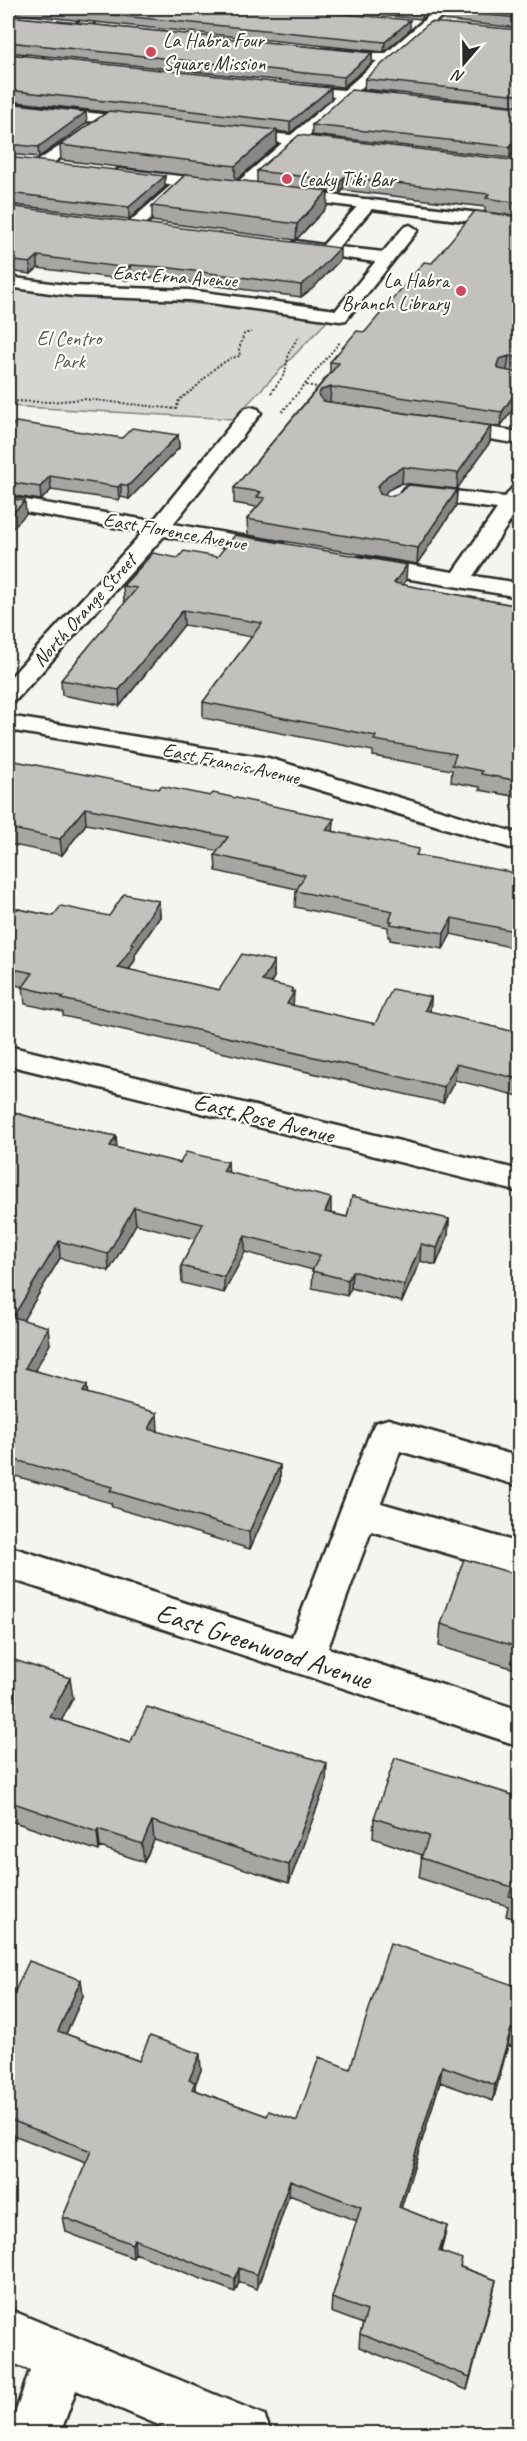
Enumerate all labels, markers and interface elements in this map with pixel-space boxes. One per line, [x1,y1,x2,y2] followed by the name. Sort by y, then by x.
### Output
[163,28,266,76] place label: La Habra Four Square Mission
[434,33,494,93] north arrow
[144,45,158,59] marker: La Habra Four Square Mission
[448,64,467,87] text: N
[299,167,397,192] place label: Leaky Tiki Bar
[280,172,294,186] marker: Leaky Tiki Bar
[112,260,239,293] street label: East Erna Avenue
[342,268,451,316] place label: La Habra Branch Library
[454,284,468,298] marker: La Habra Branch Library
[37,326,103,374] park label: El Centro Park
[102,507,250,557] street label: East Florence Avenue
[27,546,144,672] street label: North Orange Street
[160,737,303,791] street label: East Francis Avenue
[191,1086,339,1150] street label: East Rose Avenue
[152,1594,377,1697] street label: East Greenwood Avenue

